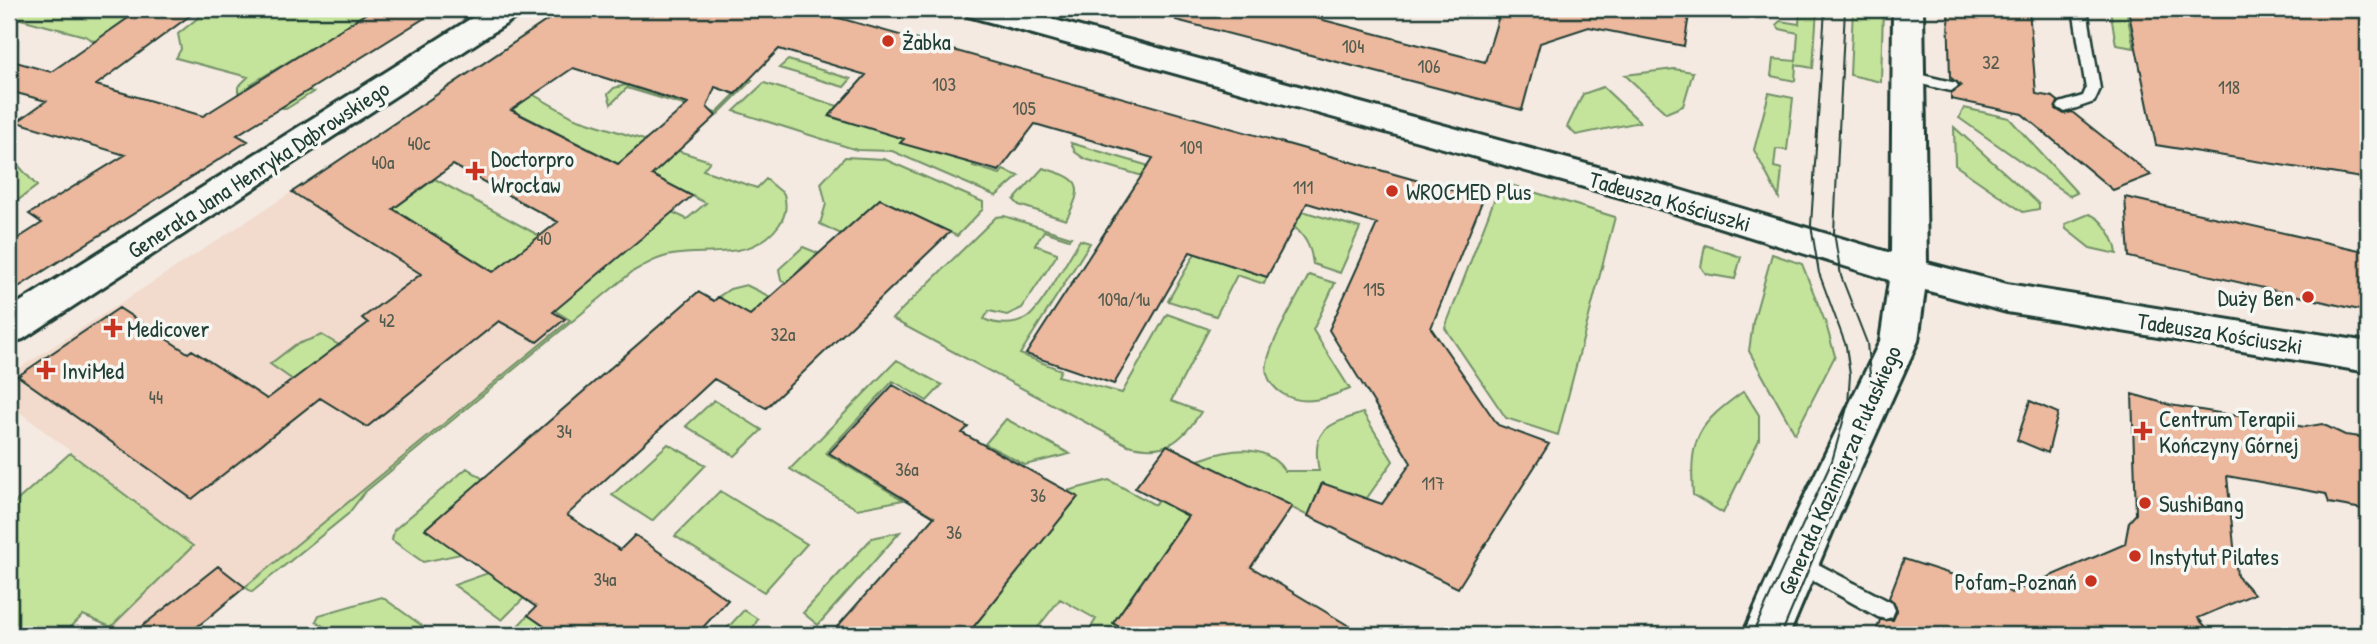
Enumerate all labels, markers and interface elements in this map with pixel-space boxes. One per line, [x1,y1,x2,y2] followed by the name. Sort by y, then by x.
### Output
[902,26,951,57] place label: Żabka
[880,33,896,49] marker: Żabka
[1342,33,1364,59] house number: 104
[1982,49,2000,75] house number: 32
[1418,53,1441,79] house number: 106
[932,71,956,97] house number: 103
[121,73,395,265] street label: Generała Jana Henryka Dąbrowskiego
[2218,74,2240,100] house number: 118
[1012,95,1036,121] house number: 105
[407,130,431,156] house number: 40c
[1180,134,1202,160] house number: 109
[491,143,574,200] place label: Doctorpro Wrocław
[371,149,395,175] house number: 40a
[465,161,485,181] marker: Doctorpro Wrocław
[1585,163,1755,239] street label: Tadeusza Kościuszki
[1293,174,1313,200] house number: 111
[1406,176,1531,207] place label: WROCMED Plus
[1384,183,1400,199] marker: WROCMED Plus
[536,225,552,251] house number: 40
[1363,276,1385,302] house number: 115
[2218,282,2294,313] place label: Duży Ben
[1098,286,1151,312] house number: 109a/1u
[2300,289,2316,305] marker: Duży Ben
[2135,305,2305,361] street label: Tadeusza Kościuszki
[379,307,395,333] house number: 42
[127,313,210,344] place label: Medicover
[105,320,121,336] marker: Medicover
[771,321,796,347] house number: 32a
[1770,340,1908,600] street label: Generała Kazimierza Pułaskiego
[62,355,124,386] place label: InviMed
[36,360,56,380] marker: InviMed
[149,384,163,410] house number: 44
[2159,403,2299,460] place label: Centrum Terapii Kończyny Górnej
[556,418,572,444] house number: 34
[2133,421,2153,441] marker: Centrum Terapii Kończyny Górnej
[895,456,919,482] house number: 36a
[1421,470,1445,496] house number: 117
[1030,482,1046,508] house number: 36
[2159,488,2244,519] place label: SushiBang
[2137,495,2153,511] marker: SushiBang
[946,519,962,545] house number: 36
[2149,541,2279,572] place label: Instytut Pilates
[2127,548,2143,564] marker: Instytut Pilates
[593,566,617,592] house number: 34a
[1954,566,2077,597] place label: Pofam-Poznań
[2083,573,2099,589] marker: Pofam-Poznań

